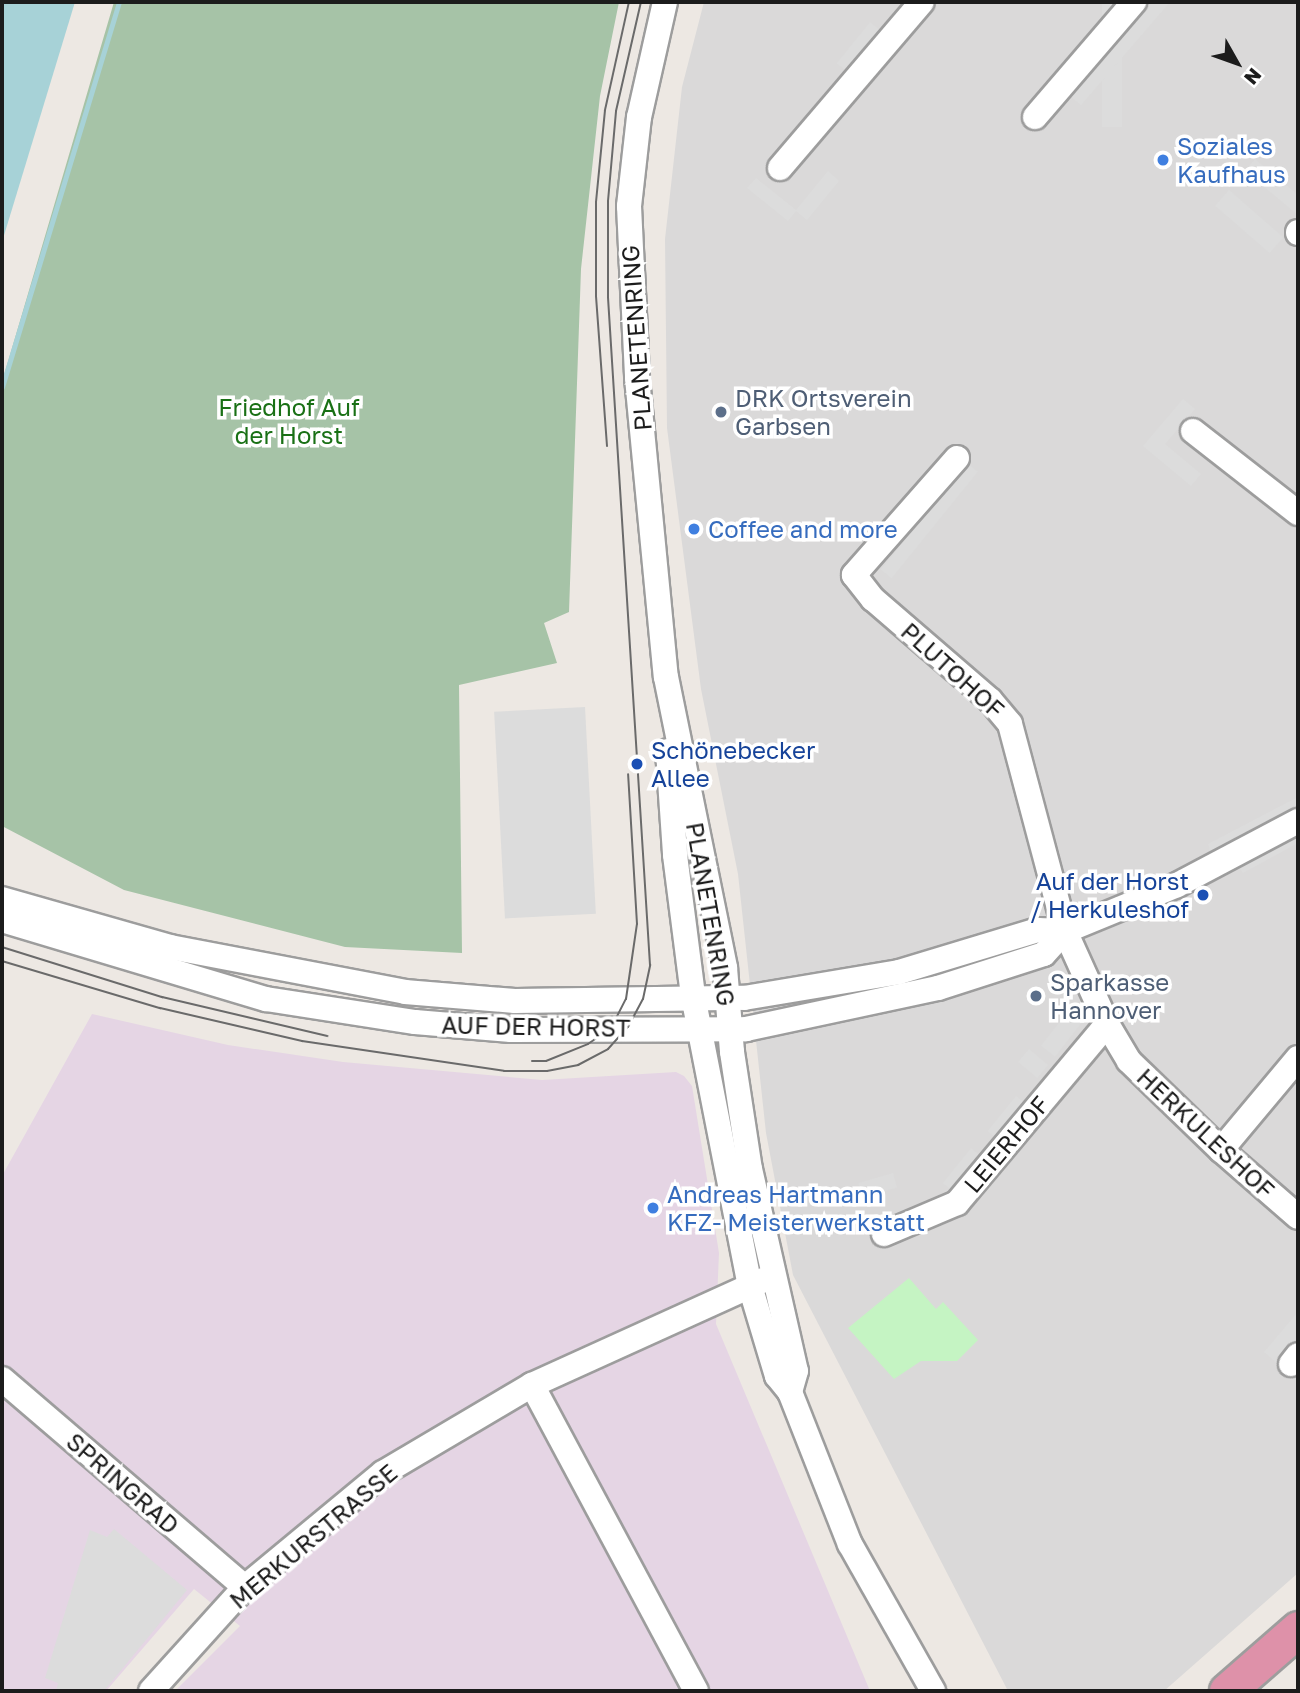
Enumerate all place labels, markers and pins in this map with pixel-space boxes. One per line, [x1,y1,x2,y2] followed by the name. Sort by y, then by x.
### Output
[1177,132,1286,188] place label: Soziales Kaufhaus
[1155,152,1171,168] marker: Soziales Kaufhaus
[735,384,912,440] place label: DRK Ortsverein Garbsen
[713,404,729,420] marker: DRK Ortsverein Garbsen
[708,515,898,543] place label: Coffee and more
[686,521,702,537] marker: Coffee and more
[651,736,815,792] place label: Schönebecker Allee
[629,756,645,772] marker: Schönebecker Allee
[1030,867,1189,923] place label: Auf der Horst / Herkuleshof
[1195,887,1211,903] marker: Auf der Horst / Herkuleshof
[1050,968,1169,1024] place label: Sparkasse Hannover
[1028,988,1044,1004] marker: Sparkasse Hannover
[667,1180,925,1236] place label: Andreas Hartmann KFZ- Meisterwerkstatt
[645,1200,661,1216] marker: Andreas Hartmann KFZ- Meisterwerkstatt

